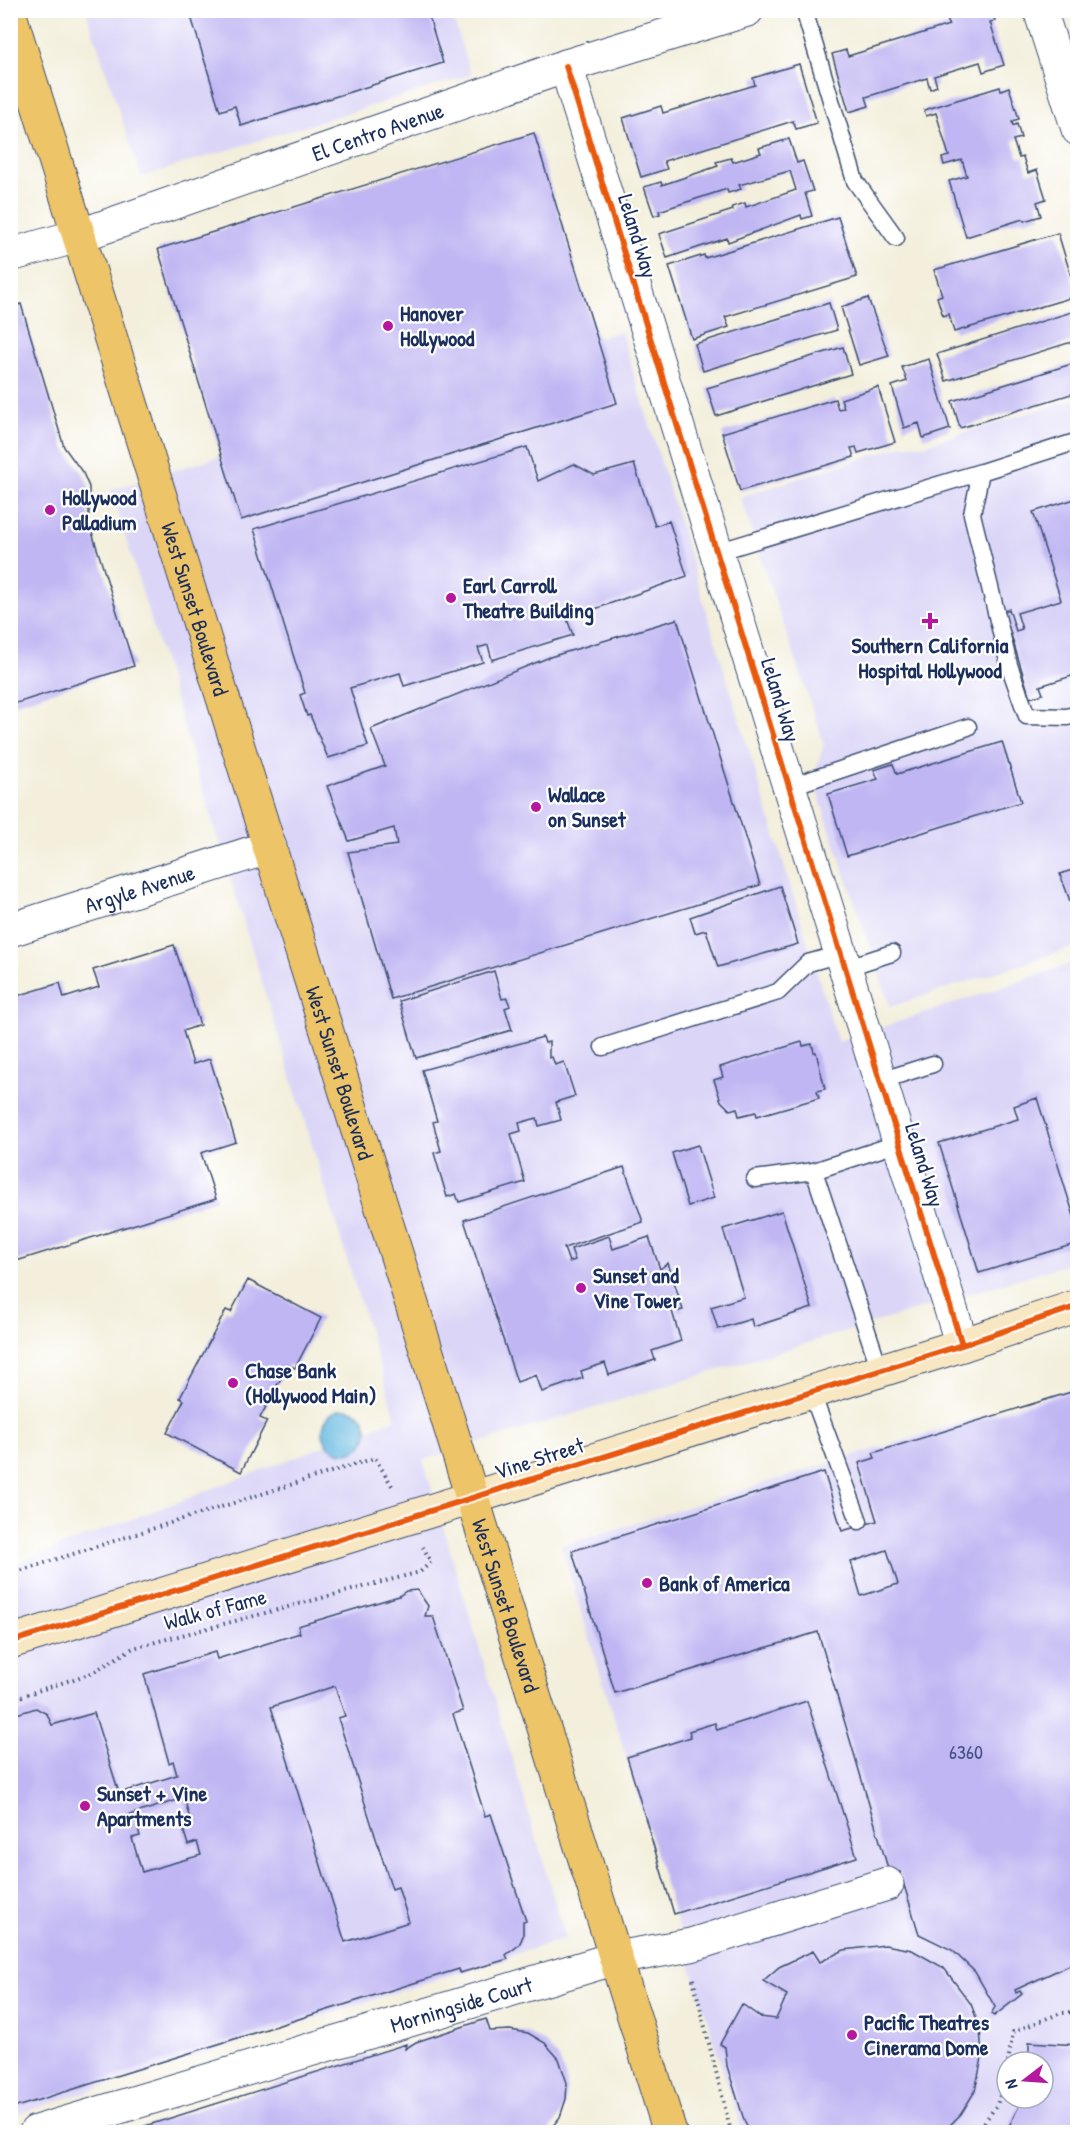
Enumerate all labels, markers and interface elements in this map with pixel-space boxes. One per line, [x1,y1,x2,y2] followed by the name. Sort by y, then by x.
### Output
[308,95,448,168] street label: El Centro Avenue
[611,190,665,282] street label: Leland Way
[400,298,475,354] place label: Hanover Hollywood
[381,319,395,333] marker: Hanover Hollywood
[62,482,137,537] place label: Hollywood Palladium
[43,503,57,517] marker: Hollywood Palladium
[154,518,236,700] street label: West Sunset Boulevard
[462,570,594,626] place label: Earl Carroll Theatre Building
[444,591,458,605] marker: Earl Carroll Theatre Building
[921,612,939,630] marker: Southern California Hospital Hollywood
[852,630,1009,686] place label: Southern California Hospital Hollywood
[754,654,808,746] street label: Leland Way
[548,779,627,834] place label: Wallace on Sunset
[529,800,543,814] marker: Wallace on Sunset
[81,857,199,920] street label: Argyle Avenue
[299,982,381,1164] street label: West Sunset Boulevard
[898,1119,952,1211] street label: Leland Way
[593,1260,681,1315] place label: Sunset and Vine Tower
[574,1281,588,1295] marker: Sunset and Vine Tower
[245,1355,376,1411] place label: Chase Bank (Hollywood Main)
[226,1376,240,1390] marker: Chase Bank (Hollywood Main)
[490,1429,588,1487] street label: Vine Street
[465,1515,547,1696] street label: West Sunset Boulevard
[659,1568,790,1598] place label: Bank of America
[640,1576,654,1590] marker: Bank of America
[161,1581,270,1637] street label: Walk of Fame
[949,1738,983,1765] house number: 6360
[97,1778,208,1834] place label: Sunset + Vine Apartments
[78,1799,92,1813] marker: Sunset + Vine Apartments
[387,1969,536,2040] street label: Morningside Court
[864,2007,990,2062] place label: Pacific Theatres Cinerama Dome
[845,2028,859,2042] marker: Pacific Theatres Cinerama Dome
[995,2050,1055,2110] north arrow
[999,2077,1022,2092] text: N

